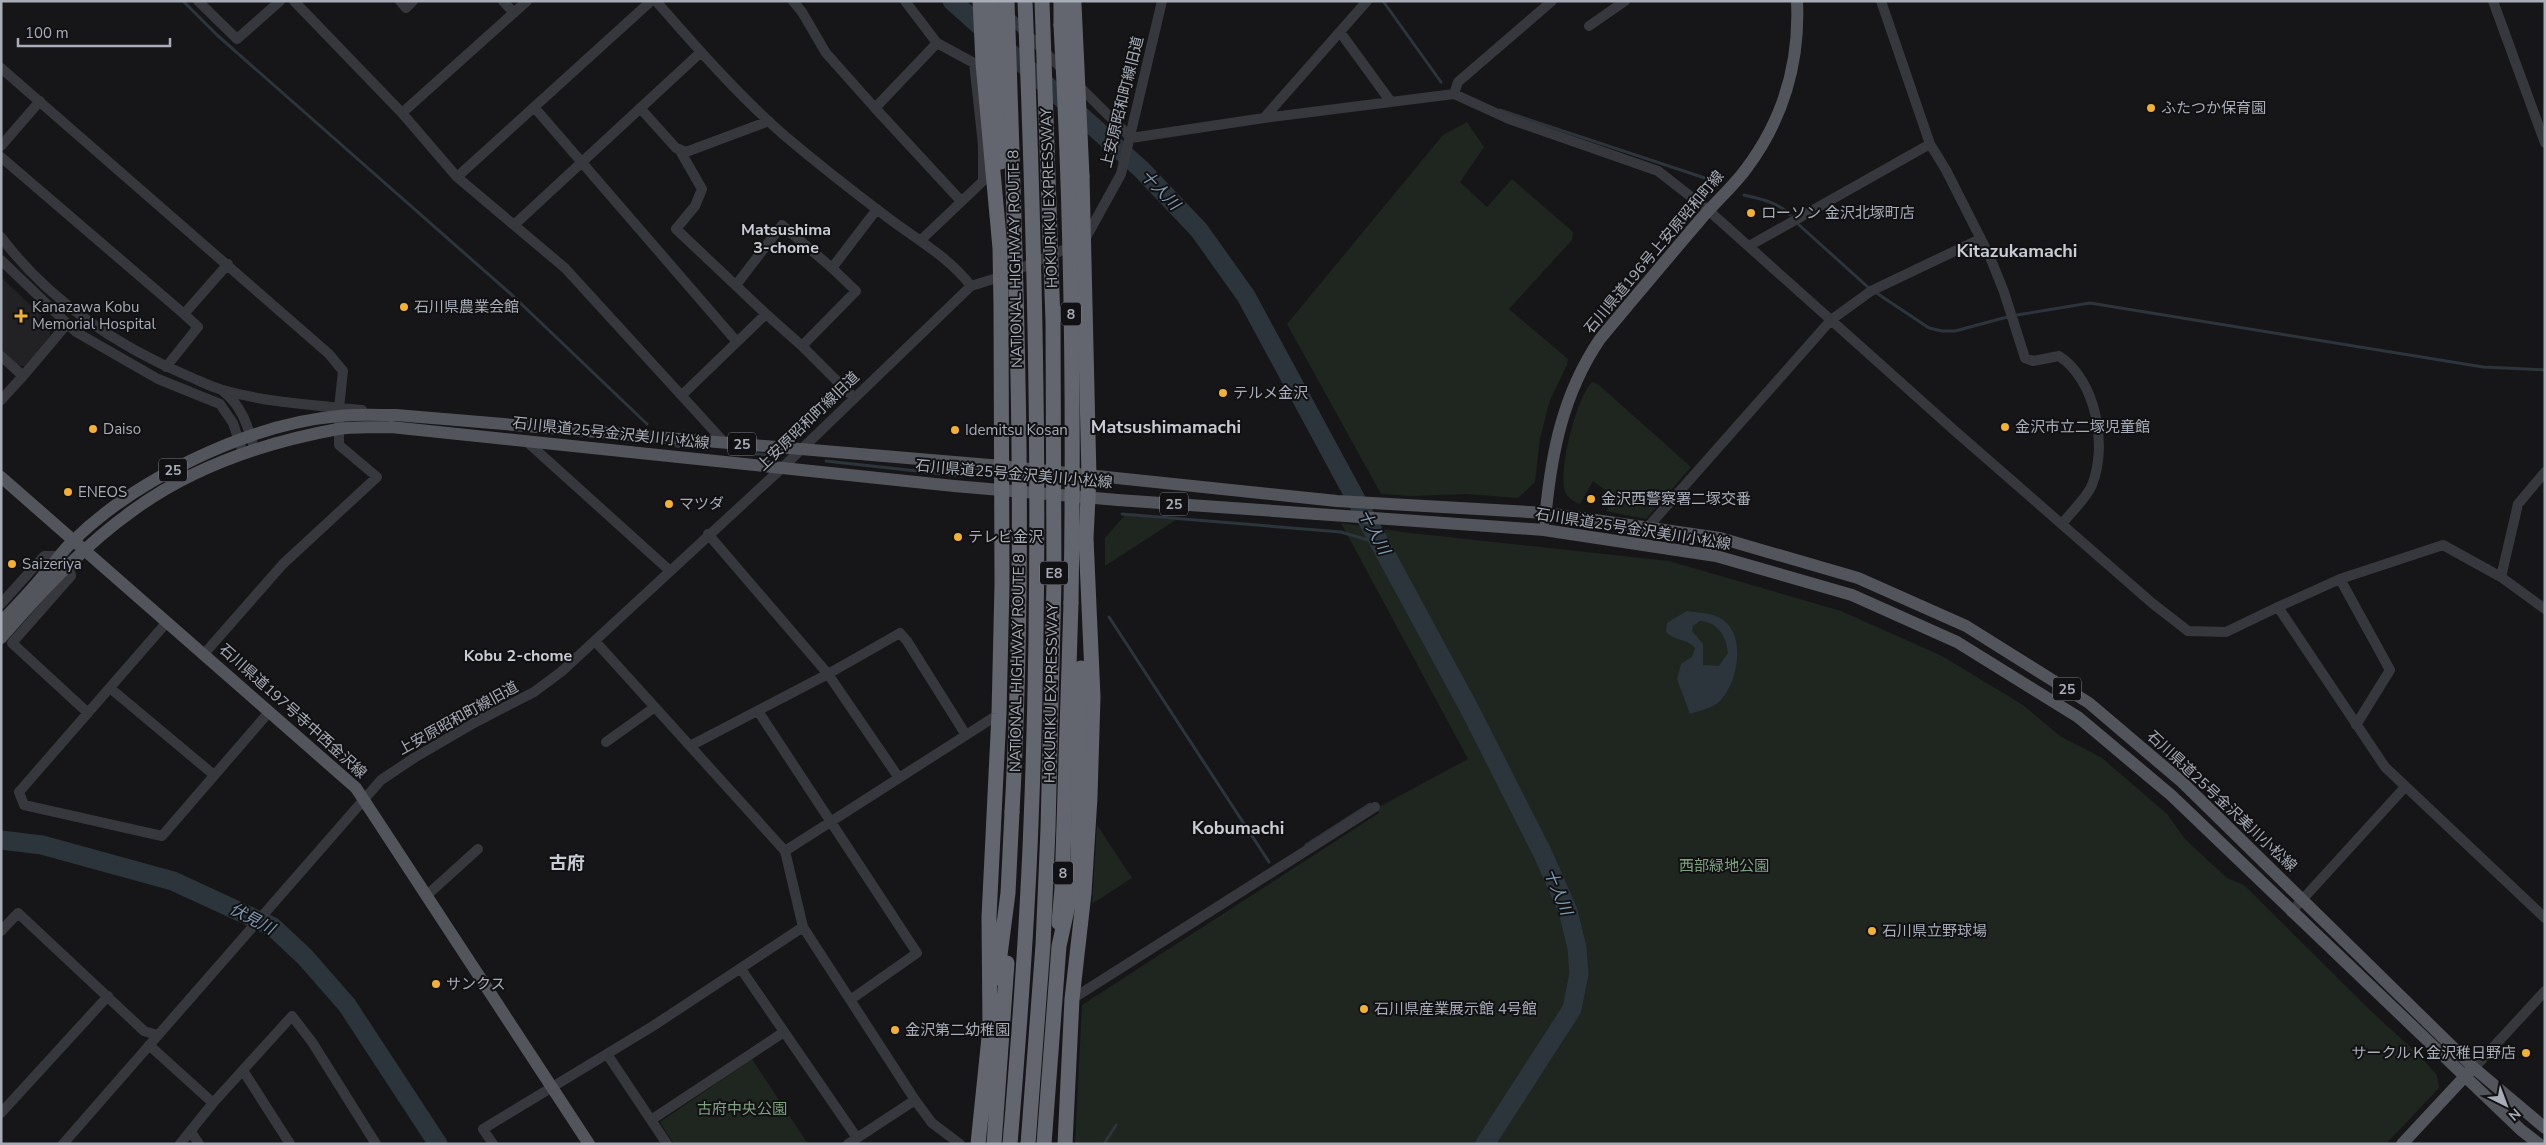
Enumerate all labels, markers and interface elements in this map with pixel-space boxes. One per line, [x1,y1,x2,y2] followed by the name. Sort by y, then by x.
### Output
[18,15,170,47] scale bar
[25,23,69,43] text: 100 m
[1096,34,1148,170] street label: 上安原昭和町線旧道
[2161,98,2266,118] place label: ふたつか保育園
[2145,102,2157,114] marker: ふたつか保育園
[1036,106,1062,288] street label: HOKURIKU EXPRESSWAY
[1003,150,1027,368] street label: NATIONAL HIGHWAY ROUTE 8
[1135,165,1186,216] water label: 十人川
[1580,166,1728,338] street label: 石川県道196号上安原昭和町線
[1761,203,1915,223] place label: ローソン 金沢北塚町店
[1745,207,1757,219] marker: ローソン 金沢北塚町店
[741,219,831,259] district label: Matsushima 3-chome
[1957,239,2077,263] district label: Kitazukamachi
[32,297,156,334] place label: Kanazawa Kobu Memorial Hospital
[414,297,519,317] place label: 石川県農業会館
[398,301,410,313] marker: 石川県農業会館
[1061,302,1081,326] road number: 8
[14,309,28,323] marker: Kanazawa Kobu Memorial Hospital
[752,367,864,475] street label: 上安原昭和町線旧道
[1233,383,1308,403] place label: テルメ金沢
[1217,387,1229,399] marker: テルメ金沢
[511,413,711,453] street label: 石川県道25号金沢美川小松線
[1091,415,1241,439] district label: Matsushimamachi
[2015,417,2150,437] place label: 金沢市立二塚児童館
[103,419,141,439] place label: Daiso
[965,420,1068,440] place label: Idemitsu Kosan
[1999,421,2011,433] marker: 金沢市立二塚児童館
[87,423,99,435] marker: Daiso
[949,424,961,436] marker: Idemitsu Kosan
[728,432,756,456] road number: 25
[914,455,1114,493] street label: 石川県道25号金沢美川小松線
[159,458,187,482] road number: 25
[78,482,127,502] place label: ENEOS
[62,486,74,498] marker: ENEOS
[1601,489,1751,509] place label: 金沢西警察署二塚交番
[1160,492,1188,516] road number: 25
[1585,493,1597,505] marker: 金沢西警察署二塚交番
[679,494,724,514] place label: マツダ
[663,498,675,510] marker: マツダ
[1534,504,1732,554] street label: 石川県道25号金沢美川小松線
[1353,506,1396,560] water label: 十人川
[968,527,1043,547] place label: テレビ金沢
[952,531,964,543] marker: テレビ金沢
[22,554,82,574] place label: Saizeriya
[1005,554,1029,772] street label: NATIONAL HIGHWAY ROUTE 8
[6,558,18,570] marker: Saizeriya
[1040,562,1068,584] road number: E8
[1039,602,1063,783] street label: HOKURIKU EXPRESSWAY
[215,639,371,783] street label: 石川県道197号寺中西金沢線
[464,645,573,667] district label: Kobu 2-chome
[394,677,522,759] street label: 上安原昭和町線旧道
[2053,678,2081,701] road number: 25
[2143,726,2301,876] street label: 石川県道25号金沢美川小松線
[1192,816,1284,840] district label: Kobumachi
[549,851,585,875] district label: 古府
[1679,856,1769,876] park label: 西部緑地公園
[1053,861,1073,884] road number: 8
[1539,866,1578,920] water label: 十人川
[226,898,280,941] water label: 伏見川
[1882,921,1987,941] place label: 石川県立野球場
[1866,925,1878,937] marker: 石川県立野球場
[446,974,506,994] place label: サンクス
[430,978,442,990] marker: サンクス
[1374,999,1537,1019] place label: 石川県産業展示館 4号館
[1358,1003,1370,1015] marker: 石川県産業展示館 4号館
[905,1020,1010,1040] place label: 金沢第二幼稚園
[889,1024,901,1036] marker: 金沢第二幼稚園
[2351,1043,2516,1063] place label: サークルＫ金沢稚日野店
[2520,1047,2532,1059] marker: サークルＫ金沢稚日野店
[2481,1080,2531,1130] north arrow
[697,1099,787,1119] park label: 古府中央公園
[2504,1104,2525,1125] text: N

